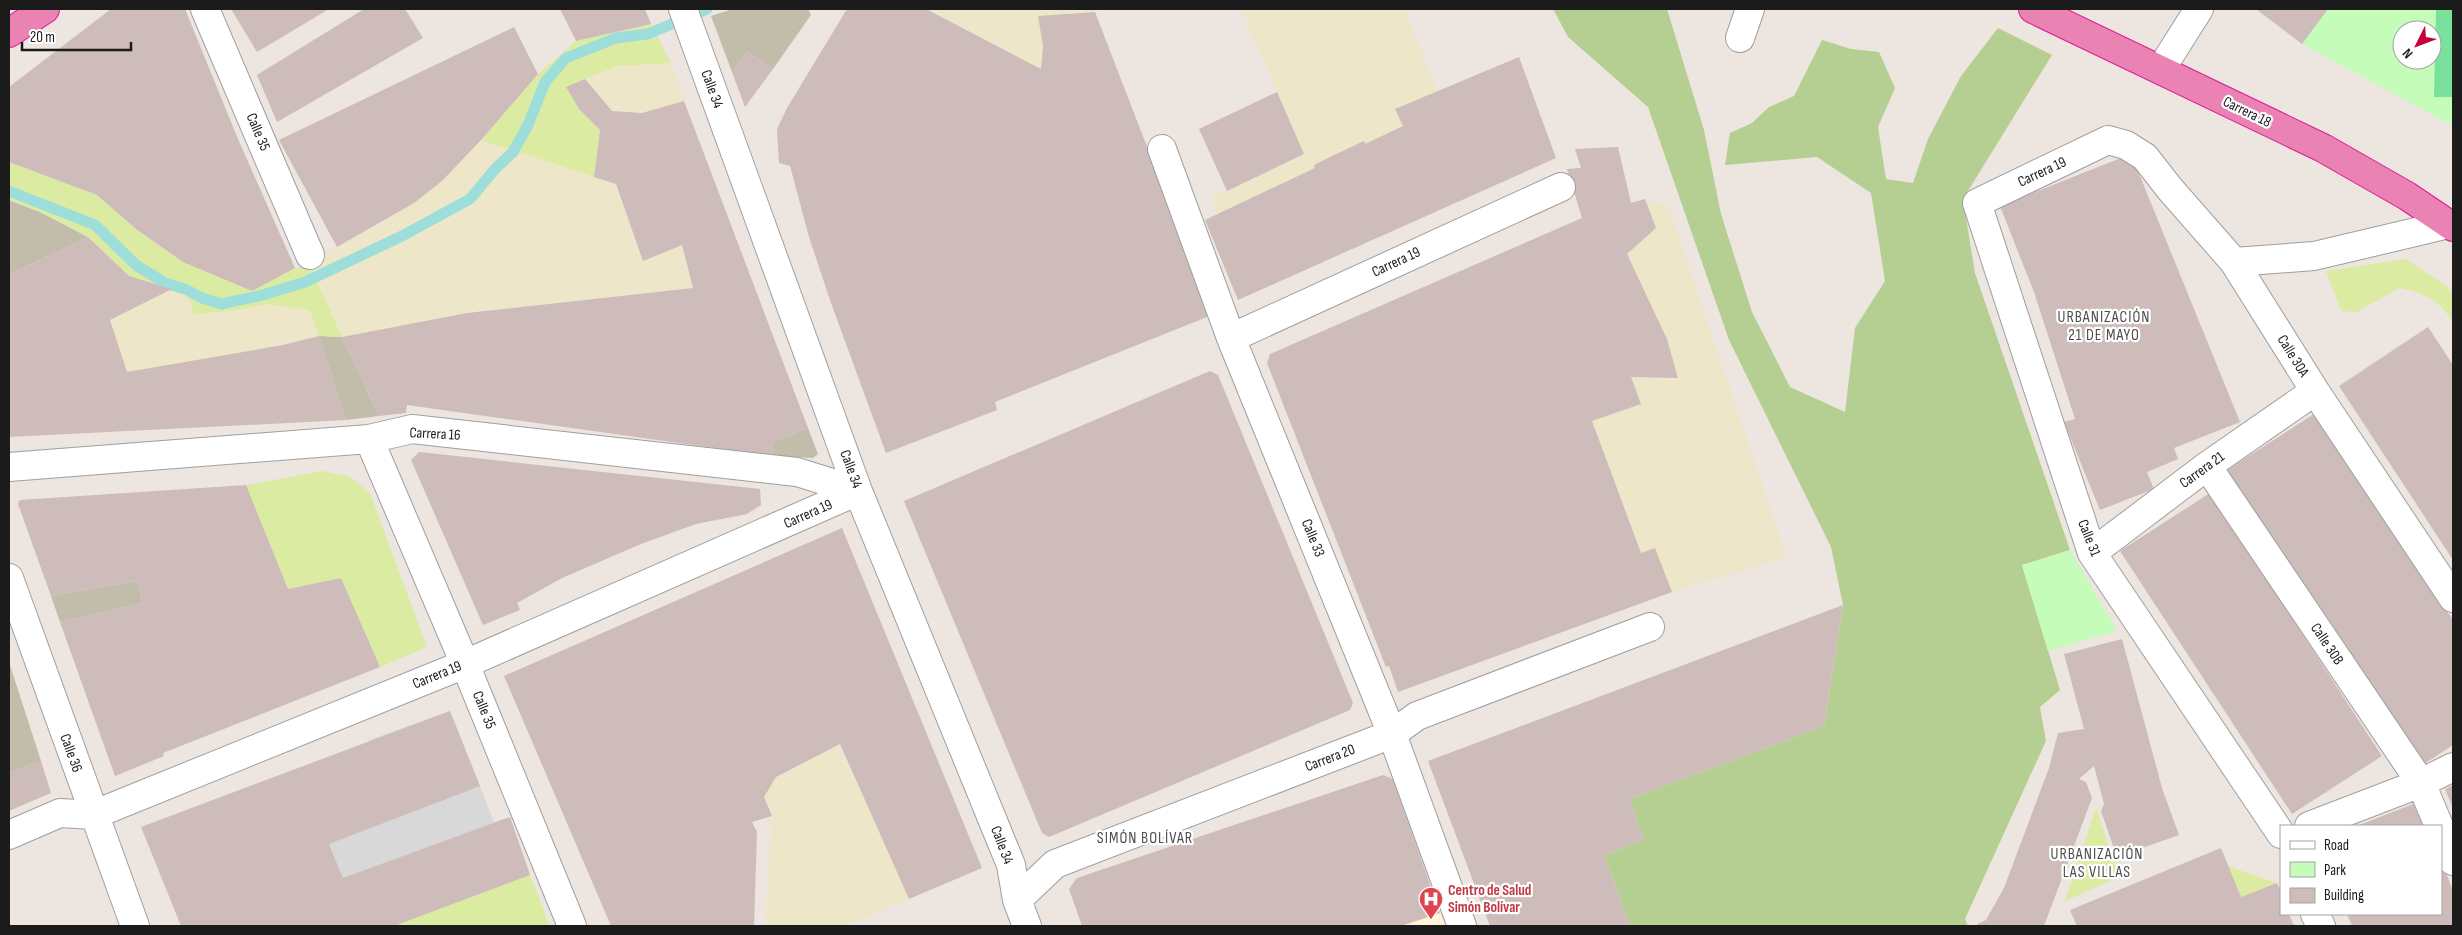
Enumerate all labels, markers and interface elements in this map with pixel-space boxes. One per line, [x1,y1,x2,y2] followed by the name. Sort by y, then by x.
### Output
[22,20,131,52] scale bar
[2392,20,2442,70] north arrow
[30,28,55,47] text: 20 m
[2399,45,2417,62] text: N
[696,67,728,111] street label: Calle 34
[2220,92,2274,132] street label: Carrera 18
[242,110,274,154] street label: Calle 35
[2015,153,2069,191] street label: Carrera 19
[1369,243,1423,281] street label: Carrera 19
[2057,308,2151,345] district label: URBANIZACIÓN 21 DE MAYO
[2273,331,2314,381] street label: Calle 30A
[409,423,461,445] street label: Carrera 16
[835,447,867,491] street label: Calle 34
[2176,447,2229,493] street label: Carrera 21
[781,495,835,533] street label: Carrera 19
[1297,516,1329,560] street label: Calle 33
[2073,517,2105,560] street label: Calle 31
[2306,619,2348,669] street label: Calle 30B
[410,657,464,693] street label: Carrera 19
[468,688,500,732] street label: Calle 35
[55,731,87,775] street label: Calle 36
[1302,740,1358,776] street label: Carrera 20
[986,823,1018,867] street label: Calle 34
[2280,825,2442,915] legend
[1097,829,1193,848] district label: SIMÓN BOLÍVAR
[2324,836,2349,855] text: Road
[2050,845,2144,882] district label: URBANIZACIÓN LAS VILLAS
[2324,861,2346,880] text: Park
[1448,881,1531,917] place label: Centro de Salud Simón Bolívar
[1418,886,1444,920] hospital icon: Centro de Salud Simón Bolívar
[2324,886,2364,905] text: Building

